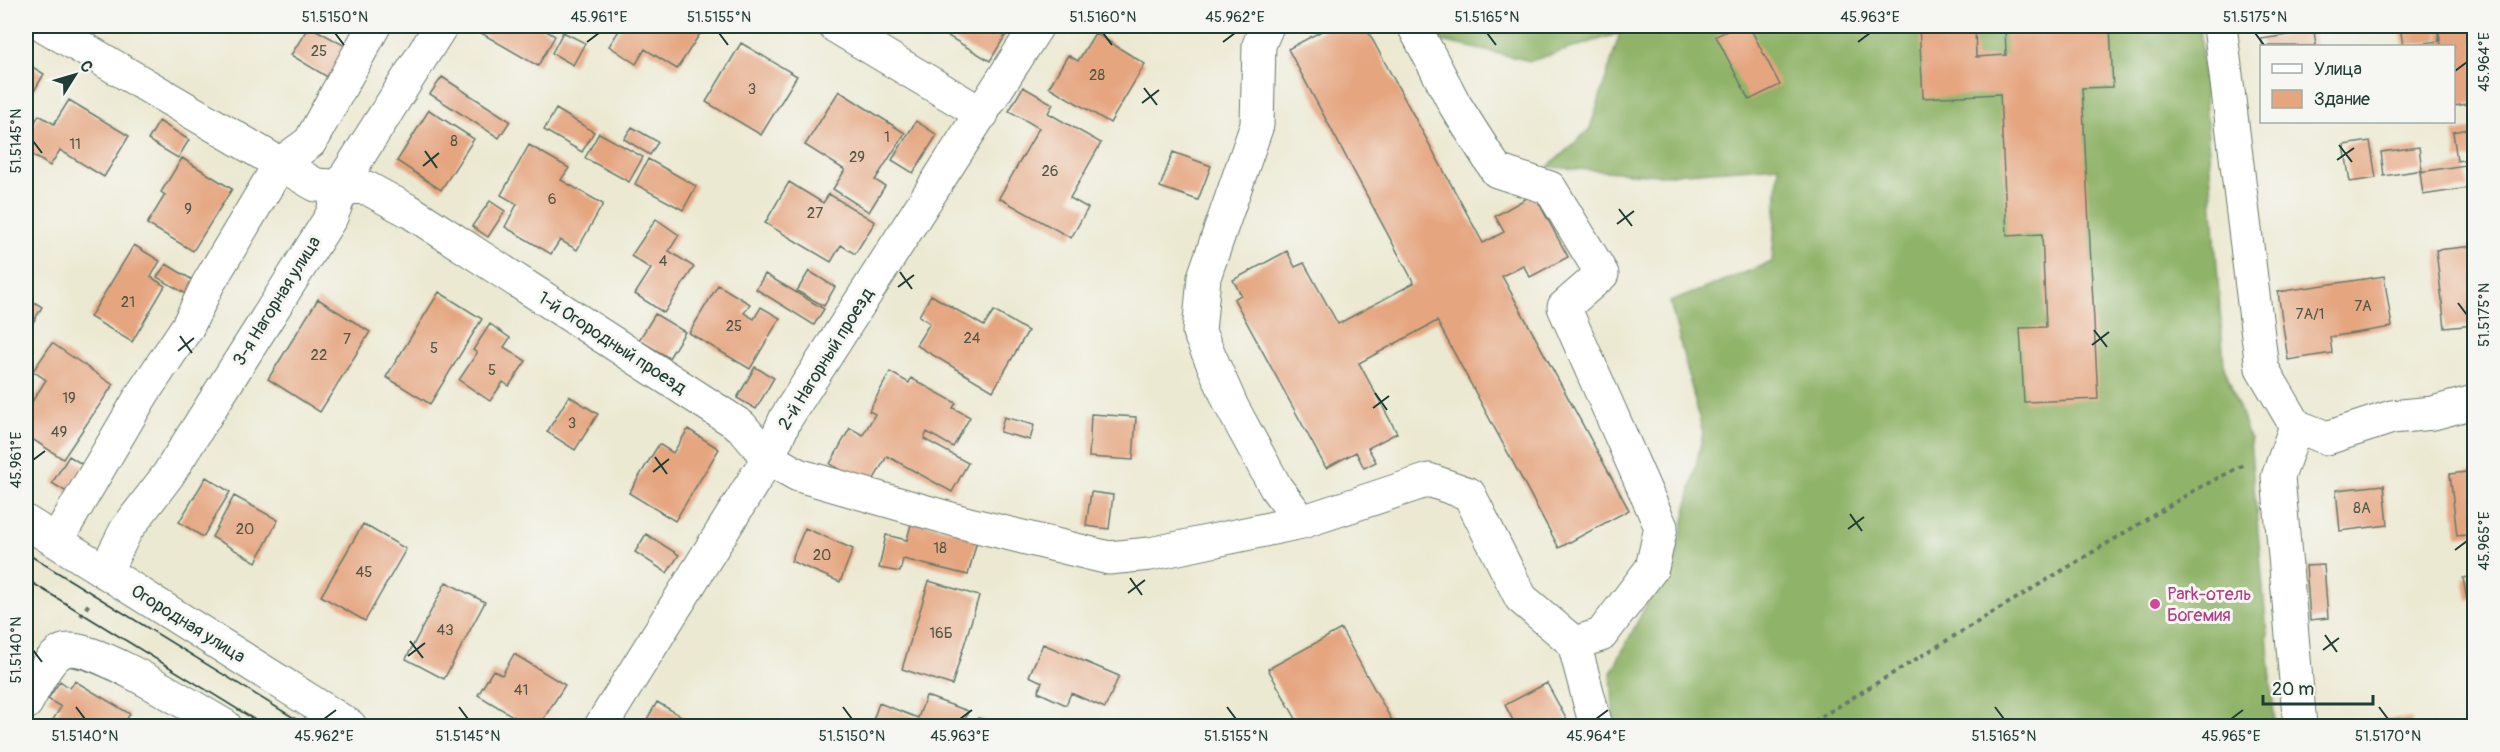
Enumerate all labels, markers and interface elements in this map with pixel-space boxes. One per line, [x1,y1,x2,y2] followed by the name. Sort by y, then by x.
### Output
[302,8,368,27] text: 51.5150°N
[571,8,628,27] text: 45.961°E
[687,8,751,27] text: 51.5155°N
[1070,8,1136,27] text: 51.5160°N
[1205,8,1265,27] text: 45.962°E
[1455,8,1519,27] text: 51.5165°N
[1840,8,1900,27] text: 45.963°E
[2223,8,2287,27] text: 51.5175°N
[2475,32,2494,92] text: 45.964°E
[311,42,327,61] house number: 25
[45,45,105,105] north arrow
[2260,45,2455,123] legend
[75,57,97,77] text: С
[2314,58,2362,81] text: Улица
[1089,66,1105,85] house number: 28
[748,80,756,99] house number: 3
[2314,88,2370,111] text: Здание
[7,109,26,173] text: 51.5145°N
[884,128,890,147] house number: 1
[450,132,458,151] house number: 8
[69,135,81,154] house number: 11
[849,148,865,167] house number: 29
[1041,162,1059,181] house number: 26
[548,190,556,209] house number: 6
[184,200,192,219] house number: 9
[807,204,823,223] house number: 27
[228,232,326,370] street label: 3-я Нагорная улица
[659,252,668,271] house number: 4
[2475,283,2494,347] text: 51.5175°N
[773,284,879,434] street label: 2-й Нагорный проезд
[534,286,691,400] street label: 1-й Огородный проезд
[121,293,135,312] house number: 21
[2354,297,2372,316] house number: 7А
[2296,305,2324,324] house number: 7А/1
[726,317,742,336] house number: 25
[963,329,981,348] house number: 24
[343,330,351,349] house number: 7
[430,339,438,358] house number: 5
[311,346,327,365] house number: 22
[488,361,496,380] house number: 5
[62,389,76,408] house number: 19
[568,414,576,433] house number: 3
[51,423,67,442] house number: 49
[7,431,26,488] text: 45.961°E
[2353,499,2371,518] house number: 8А
[2475,511,2494,571] text: 45.965°E
[236,520,254,539] house number: 20
[933,539,947,558] house number: 18
[813,546,831,565] house number: 20
[356,563,372,582] house number: 45
[126,580,250,668] street label: Огородная улица
[2167,583,2252,627] place label: Park-отель Богемия
[2148,597,2162,611] marker: Park-отель Богемия
[7,617,26,683] text: 51.5140°N
[436,621,454,640] house number: 43
[929,624,953,643] house number: 16Б
[2263,668,2372,706] scale bar
[2272,678,2314,701] text: 20 m
[514,681,528,700] house number: 41
[52,727,118,746] text: 51.5140°N
[294,727,354,746] text: 45.962°E
[436,727,500,746] text: 51.5145°N
[819,727,885,746] text: 51.5150°N
[930,727,990,746] text: 45.963°E
[1204,727,1268,746] text: 51.5155°N
[1566,727,1626,746] text: 45.964°E
[1972,727,2036,746] text: 51.5165°N
[2201,727,2261,746] text: 45.965°E
[2355,727,2421,746] text: 51.5170°N

